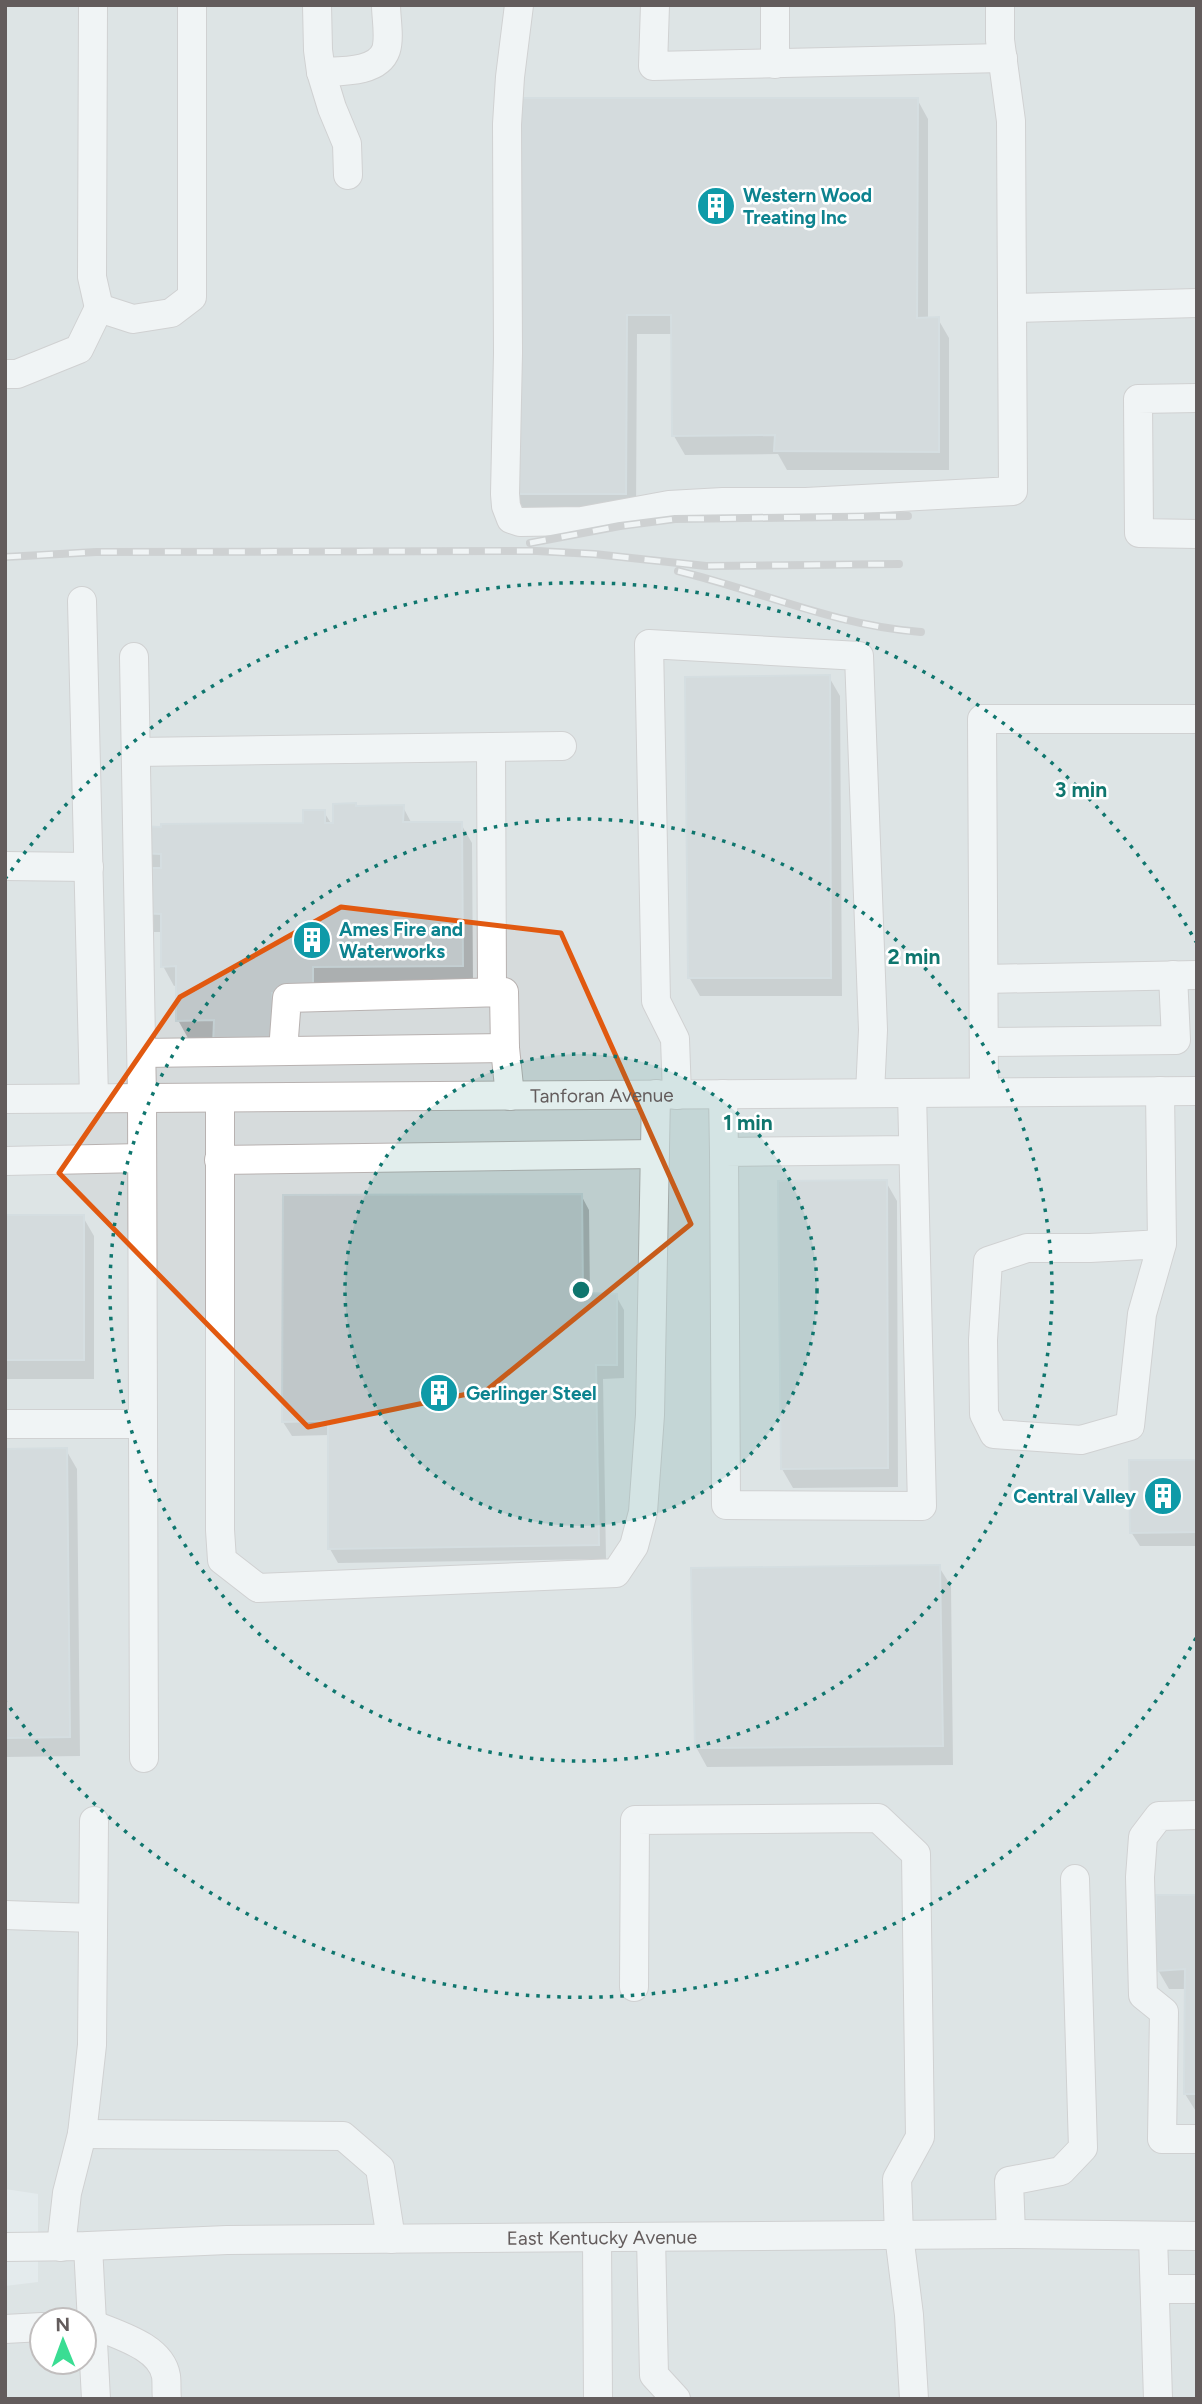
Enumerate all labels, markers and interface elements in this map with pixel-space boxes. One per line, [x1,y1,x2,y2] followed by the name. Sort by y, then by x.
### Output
[743,184,872,229] place label: Western Wood Treating Inc
[695,185,737,227] building icon: Western Wood Treating Inc
[1055,777,1107,802] text: 3 min
[339,918,463,963] place label: Ames Fire and Waterworks
[291,919,333,961] building icon: Ames Fire and Waterworks
[888,944,940,969] text: 2 min
[530,1084,674,1107] street label: Tanforan Avenue
[723,1110,773,1135] text: 1 min
[569,1278,593,1302] centre of rings
[418,1372,460,1414] building icon: Gerlinger Steel
[466,1382,597,1405] place label: Gerlinger Steel
[1142,1475,1184,1517] building icon: Central Valley
[1013,1485,1136,1508] place label: Central Valley
[507,2225,697,2250] street label: East Kentucky Avenue
[28,2306,98,2376] north arrow
[55,2313,70,2336] text: N

